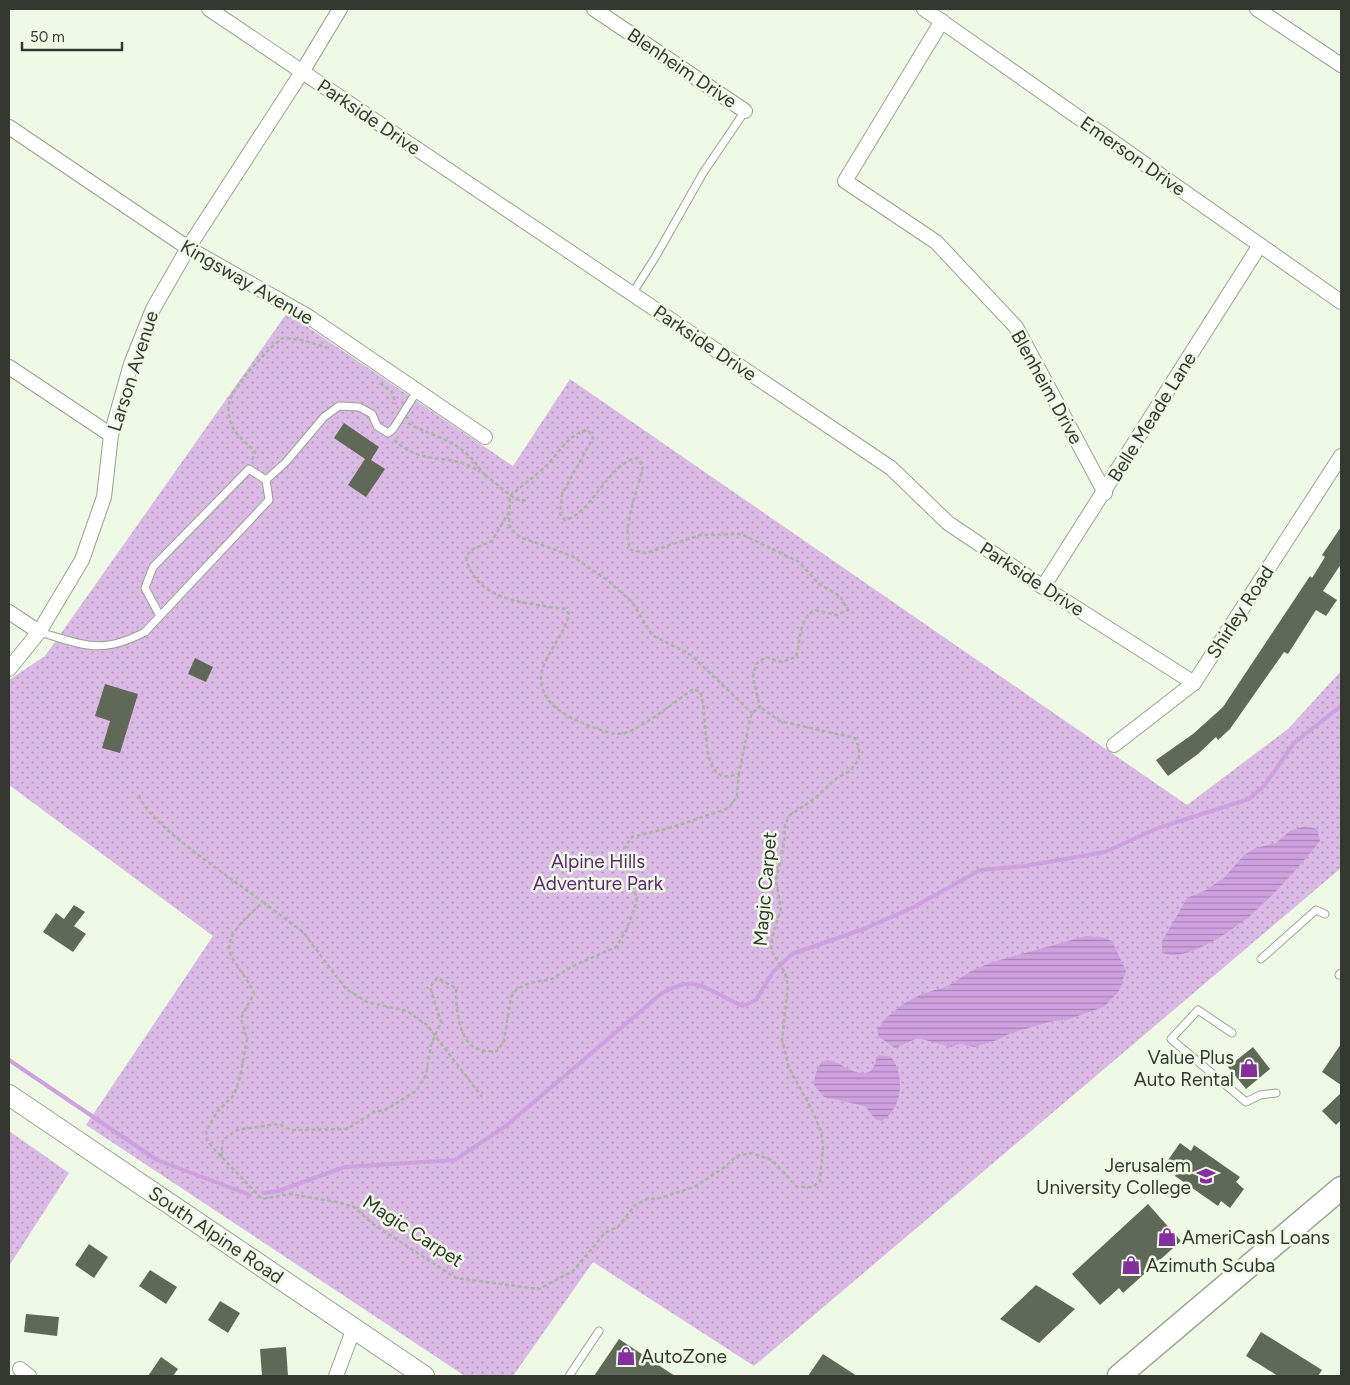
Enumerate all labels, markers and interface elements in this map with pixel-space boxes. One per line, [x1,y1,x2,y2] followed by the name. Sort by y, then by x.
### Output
[22,20,122,52] scale bar
[623,23,741,113] street label: Blenheim Drive
[30,28,65,46] text: 50 m
[313,74,425,160] street label: Parkside Drive
[1076,111,1190,201] street label: Emerson Drive
[176,235,318,329] street label: Kingsway Avenue
[649,300,761,386] street label: Parkside Drive
[103,308,163,434] street label: Larson Avenue
[1006,326,1088,448] street label: Blenheim Drive
[1103,348,1201,486] street label: Belle Meade Lane
[976,537,1088,621] street label: Parkside Drive
[1202,561,1278,663] street label: Shirley Road
[749,831,781,947] street label: Magic Carpet
[533,850,664,895] park label: Alpine Hills Adventure Park
[1134,1046,1234,1091] place label: Value Plus Auto Rental
[1238,1057,1260,1079] shop icon: Value Plus Auto Rental
[1036,1154,1191,1199] place label: Jerusalem University College
[1195,1165,1217,1187] school or university icon: Jerusalem University College
[144,1181,288,1289] street label: South Alpine Road
[359,1190,467,1272] street label: Magic Carpet
[1156,1226,1178,1248] shop icon: AmeriCash Loans
[1182,1226,1330,1249] place label: AmeriCash Loans
[1120,1254,1142,1276] shop icon: Azimuth Scuba
[1146,1254,1275,1277] place label: Azimuth Scuba
[615,1345,637,1367] shop icon: AutoZone
[641,1345,727,1368] place label: AutoZone

